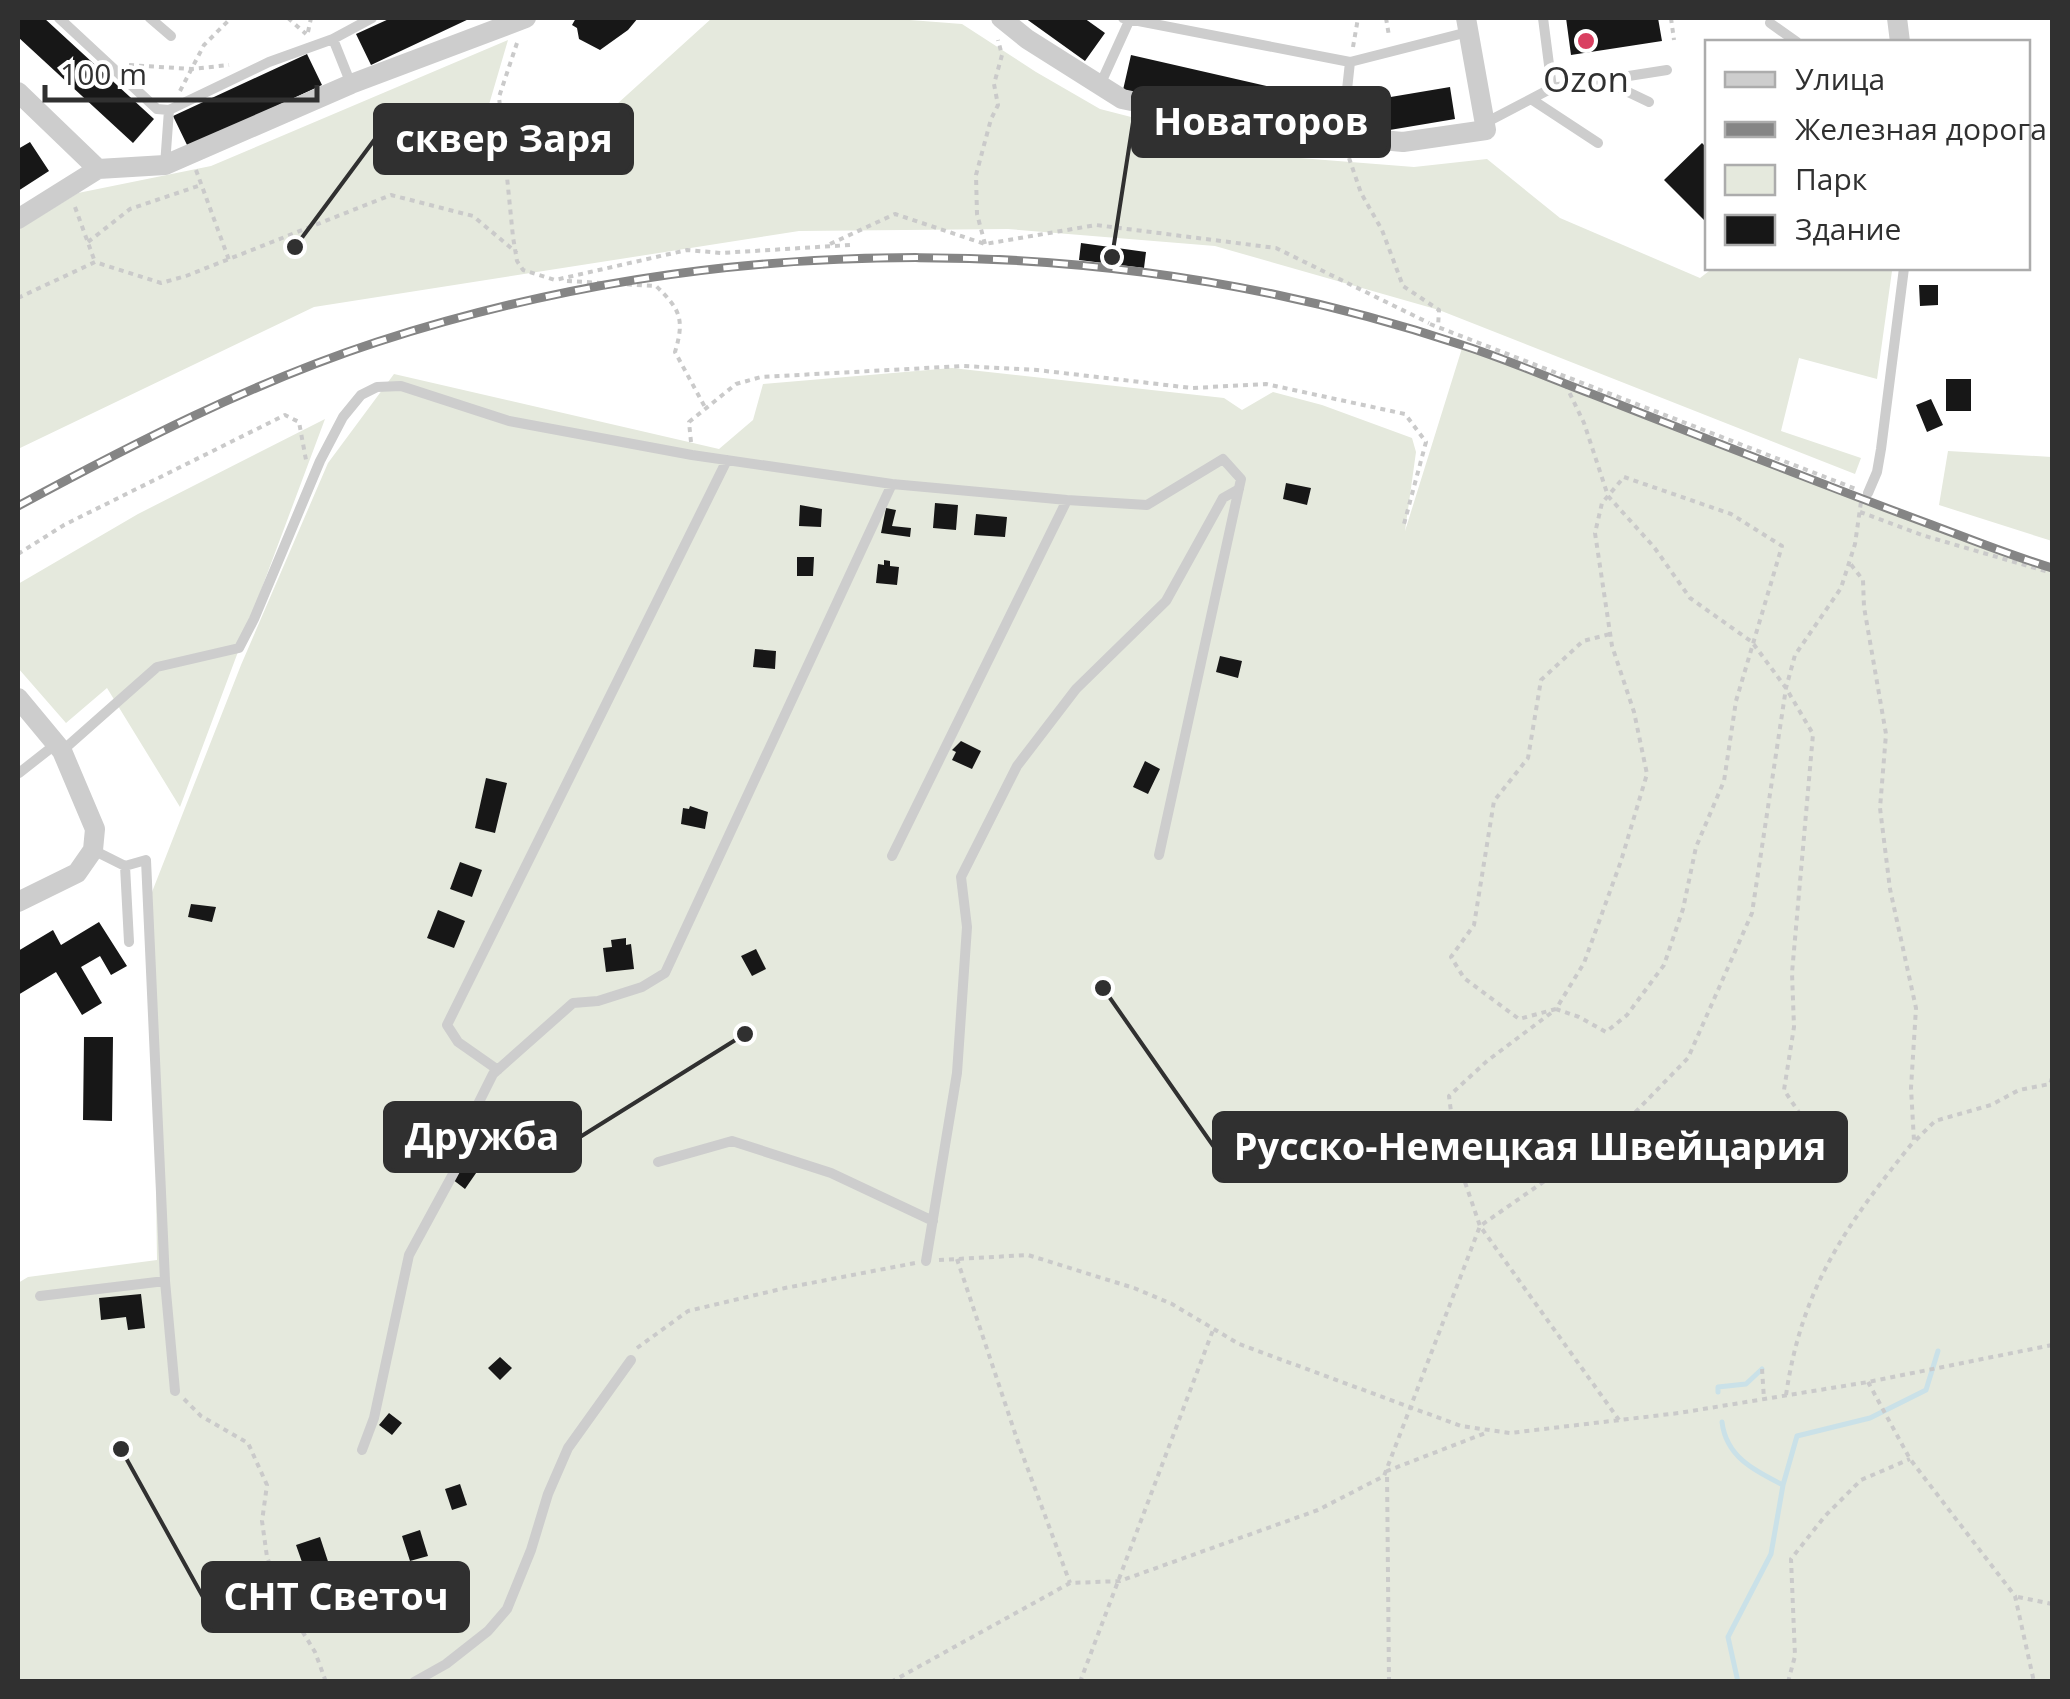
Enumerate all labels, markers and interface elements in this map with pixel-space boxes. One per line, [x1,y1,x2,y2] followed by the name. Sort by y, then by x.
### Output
[1575,30,1597,52] marker: Ozon
[45,40,318,102] scale bar
[1705,40,2030,270] legend
[60,53,147,94] text: 100 m
[1543,55,1629,102] place label: Ozon
[1795,58,1885,99] text: Улица
[1133,88,1389,156] callout: Новаторов
[1153,94,1369,146] text: Новаторов
[375,105,632,173] callout: сквер Заря
[1795,108,2047,149] text: Железная дорога
[395,111,613,163] text: сквер Заря
[1795,158,1868,199] text: Парк
[1795,208,1901,249] text: Здание
[385,1103,580,1171] callout: Дружба
[405,1109,559,1161] text: Дружба
[1214,1113,1846,1181] callout: Русско-Немецкая Швейцария
[1234,1119,1826,1171] text: Русско-Немецкая Швейцария
[203,1563,468,1631] callout: СНТ Светоч
[223,1569,449,1621] text: СНТ Светоч

